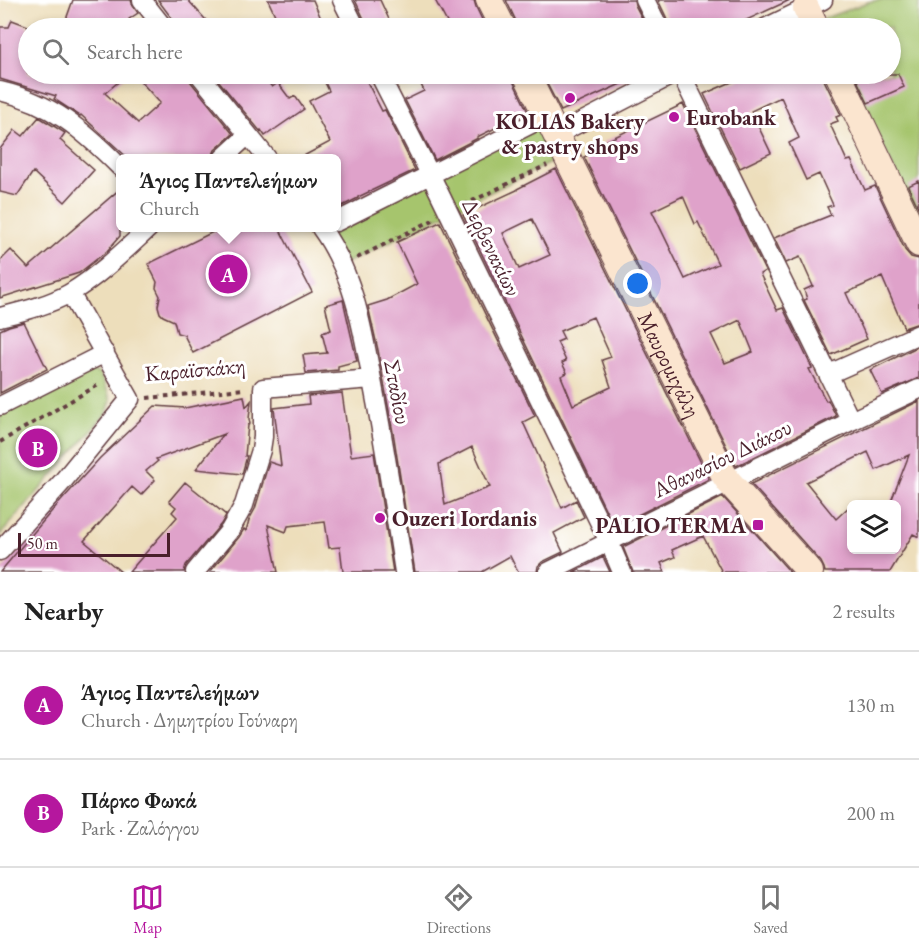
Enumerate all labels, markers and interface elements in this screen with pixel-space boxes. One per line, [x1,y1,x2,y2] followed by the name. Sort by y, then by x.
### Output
[18,18,901,84] search box
[39,35,72,68] icon: search
[87,37,182,66] text: Search here
[563,91,577,105] marker: KOLIAS Bakery & pastry shops
[686,103,777,132] place label: Eurobank
[495,107,645,161] place label: KOLIAS Bakery & pastry shops
[667,110,681,124] marker: Eurobank
[116,154,341,232] popup
[139,166,318,195] text: Άγιος Παντελεήμων
[455,193,528,301] street label: Δερβενακίων
[139,195,200,221] text: Church
[208,252,248,296] pin: A
[623,269,652,298] your location
[631,307,707,423] street label: Μαυρομιχάλη
[144,351,246,388] street label: Καραϊσκάκη
[377,357,418,427] street label: Σταδίου
[647,412,796,505] street label: Αθανασίου Διάκου
[18,426,57,470] pin: B
[847,500,901,554] map controls
[847,500,901,554] button: layers
[392,504,537,533] place label: Ouzeri Iordanis
[373,511,387,525] marker: Ouzeri Iordanis
[595,511,746,540] place label: PALIO TERMA
[751,518,765,532] marker: PALIO TERMA
[18,530,170,558] scale bar
[27,533,58,554] text: 50 m
[24,594,104,628] text: Nearby
[832,598,895,624] text: 2 results
[81,678,259,707] text: Άγιος Παντελεήμων
[36,692,51,718] text: A
[847,692,895,718] text: 130 m
[81,707,298,733] text: Church · Δημητρίου Γούναρη
[81,786,197,815] text: Πάρκο Φωκά
[37,800,50,826] text: B
[847,800,895,826] text: 200 m
[81,815,199,841] text: Park · Ζαλόγγου
[131,881,164,938] tab: Map
[427,881,491,938] tab: Directions
[753,881,788,938] tab: Saved

